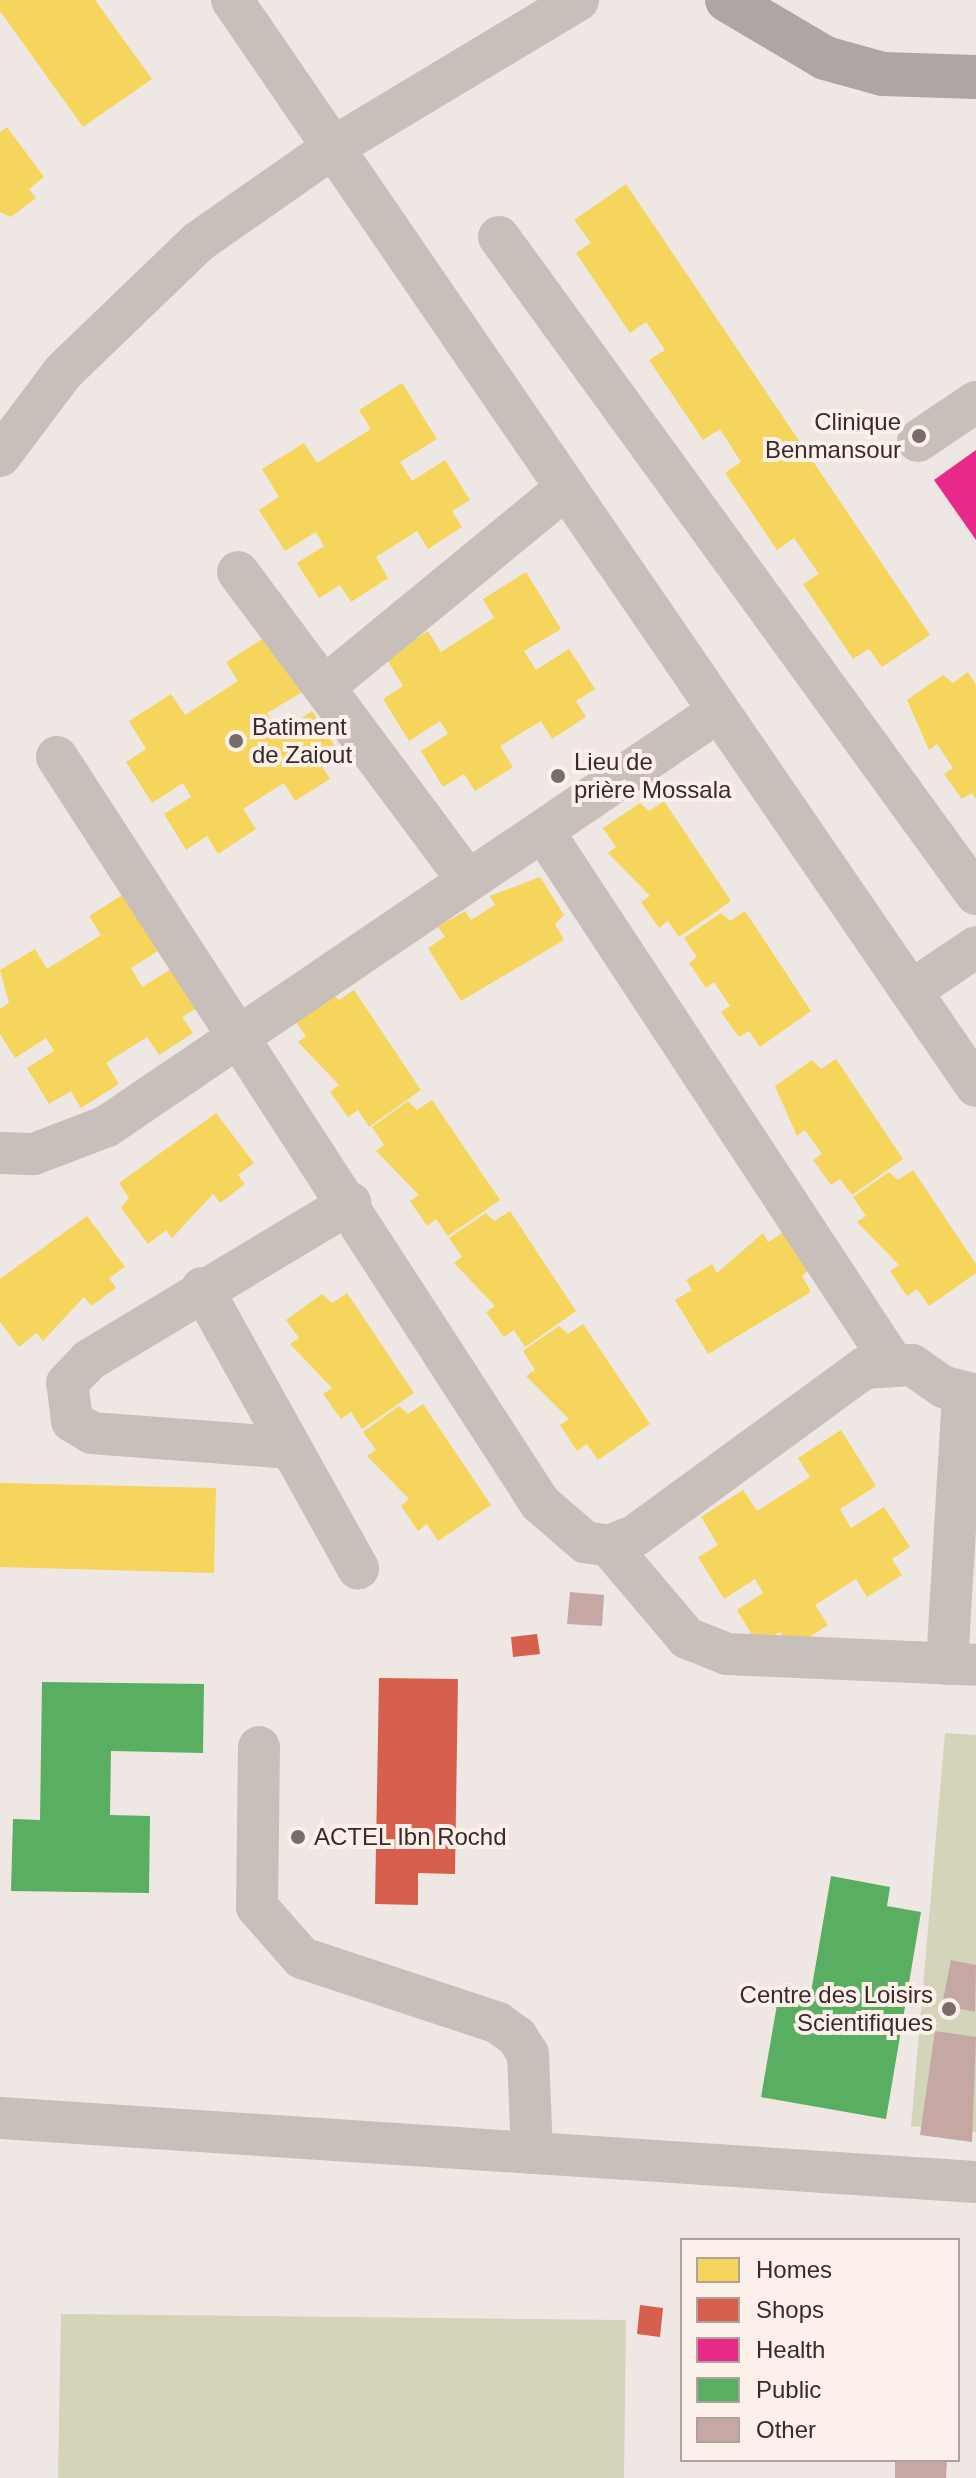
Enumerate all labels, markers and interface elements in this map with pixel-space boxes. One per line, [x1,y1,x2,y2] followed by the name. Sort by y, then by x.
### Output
[765,408,901,464] place label: Clinique Benmansour
[908,425,930,447] marker: Clinique Benmansour
[252,713,352,769] place label: Batiment de Zaiout
[227,732,245,750] marker: Batiment de Zaiout
[574,748,731,804] place label: Lieu de prière Mossala
[549,767,567,785] marker: Lieu de prière Mossala
[314,1823,507,1851] place label: ACTEL Ibn Rochd
[289,1828,307,1846] marker: ACTEL Ibn Rochd
[740,1981,933,2037] place label: Centre des Loisirs Scientifiques
[940,2000,958,2018] marker: Centre des Loisirs Scientifiques
[680,2238,960,2462] legend
[756,2256,832,2283] text: Homes
[756,2296,824,2323] text: Shops
[756,2336,825,2363] text: Health
[756,2376,821,2403] text: Public
[756,2416,816,2443] text: Other

